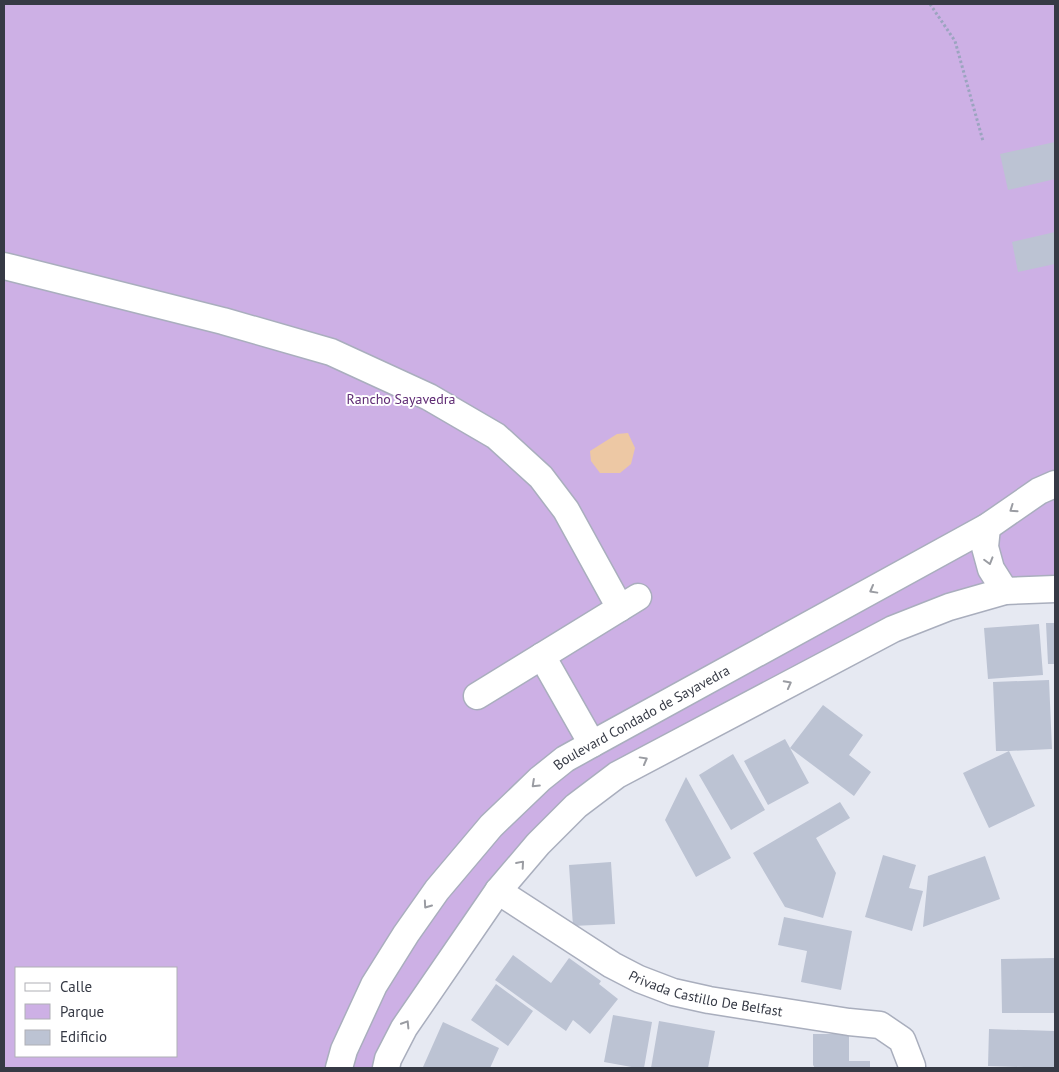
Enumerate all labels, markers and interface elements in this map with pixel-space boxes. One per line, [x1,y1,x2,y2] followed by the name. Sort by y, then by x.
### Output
[347,390,455,408] park label: Rancho Sayavedra
[1009,503,1019,512] one-way arrow
[983,556,993,564] one-way arrow
[869,583,878,593] one-way arrow
[550,661,733,774] street label: Boulevard Condado de Sayavedra
[783,680,792,690] one-way arrow
[639,756,648,766] one-way arrow
[532,778,541,787] one-way arrow
[515,860,524,869] one-way arrow
[424,899,433,908] one-way arrow
[626,966,784,1020] street label: Privada Castillo De Belfast
[15,967,178,1057] legend
[60,977,92,996] text: Calle
[60,1002,104,1021] text: Parque
[400,1021,410,1030] one-way arrow
[60,1027,107,1046] text: Edificio

